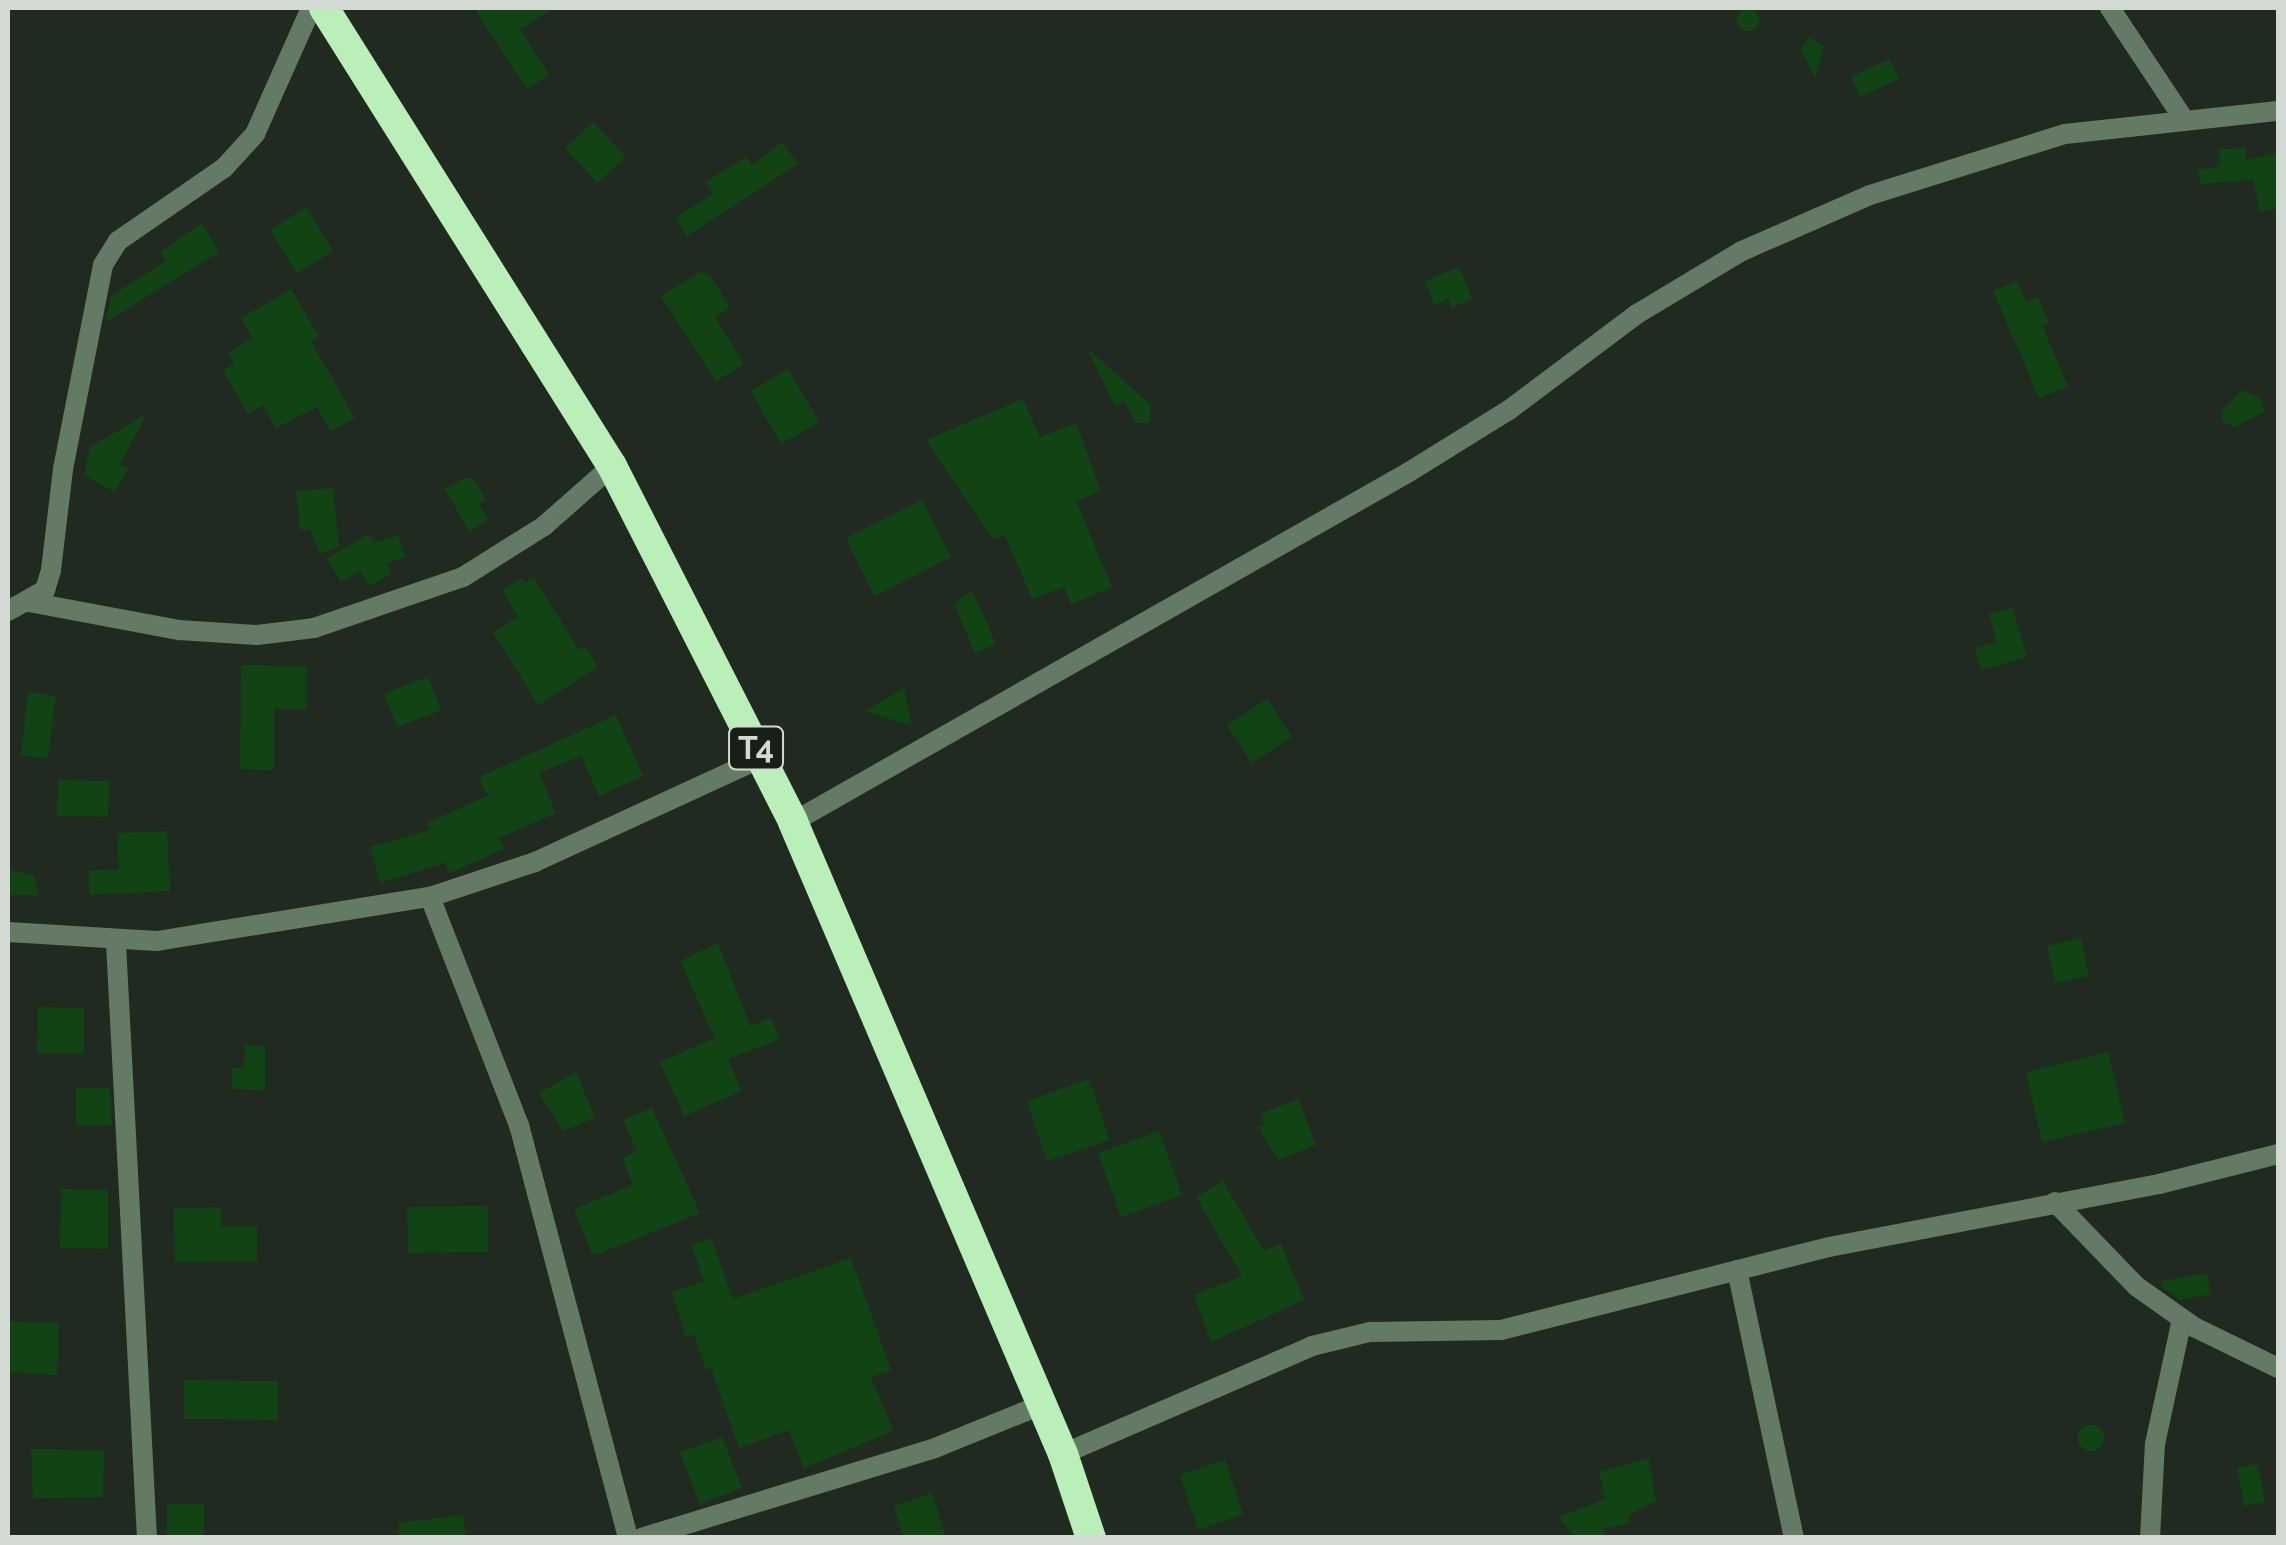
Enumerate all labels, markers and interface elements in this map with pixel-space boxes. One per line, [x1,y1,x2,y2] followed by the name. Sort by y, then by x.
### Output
[726,721,786,775] road number: T4

